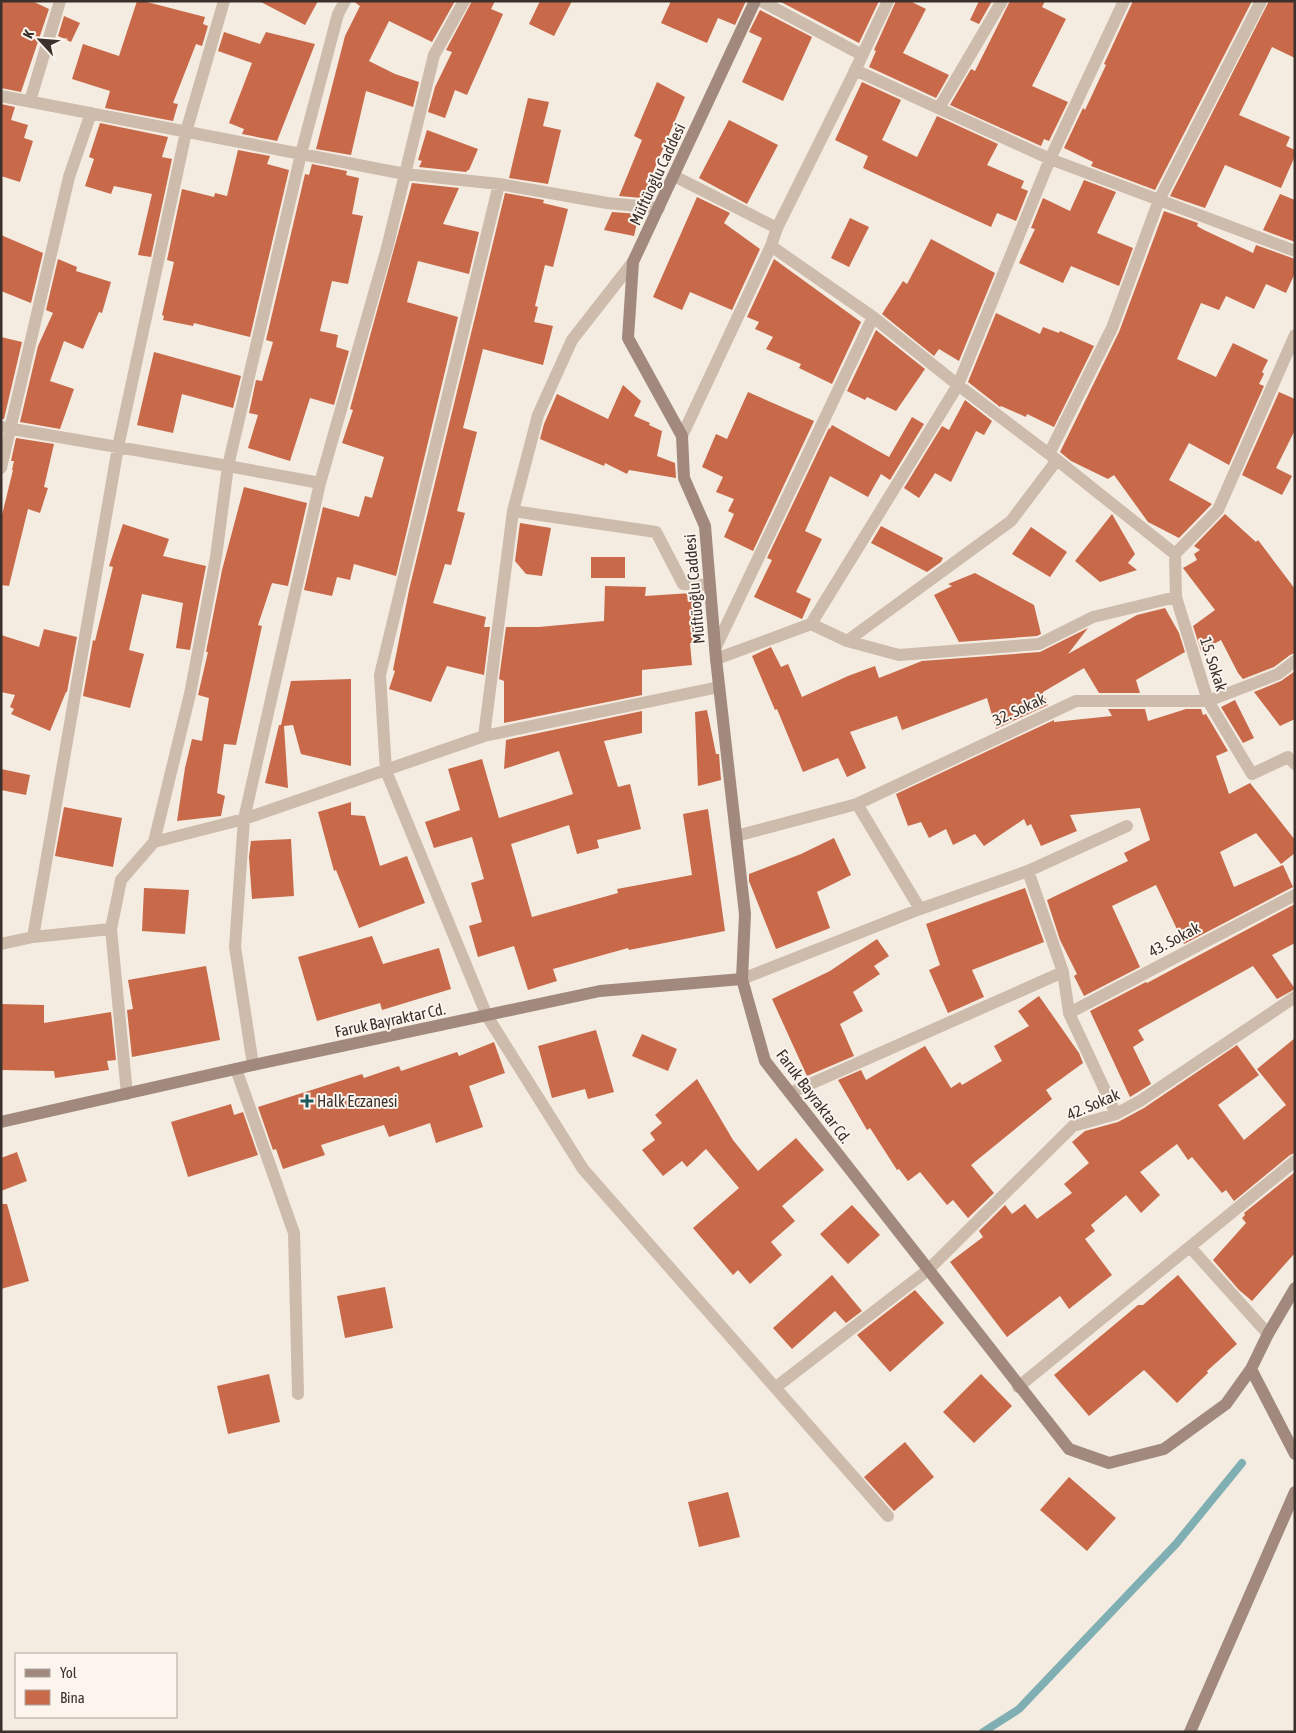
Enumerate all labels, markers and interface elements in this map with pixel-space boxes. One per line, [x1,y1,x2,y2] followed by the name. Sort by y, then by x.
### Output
[15,15,65,65] north arrow
[20,28,37,41] text: K
[626,120,689,228] street label: Müftüoğlu Caddesi
[680,533,709,645] street label: Müftüoğlu Caddesi
[1197,635,1231,693] street label: 15. Sokak
[990,689,1048,729] street label: 32. Sokak
[1145,918,1203,960] street label: 43. Sokak
[333,999,447,1041] street label: Faruk Bayraktar Cd.
[772,1046,855,1147] street label: Faruk Bayraktar Cd.
[1064,1085,1122,1123] street label: 42. Sokak
[317,1092,398,1110] place label: Halk Eczanesi
[301,1095,313,1107] marker: Halk Eczanesi
[15,1653,178,1718] legend
[60,1664,77,1681] text: Yol
[60,1689,85,1706] text: Bina

